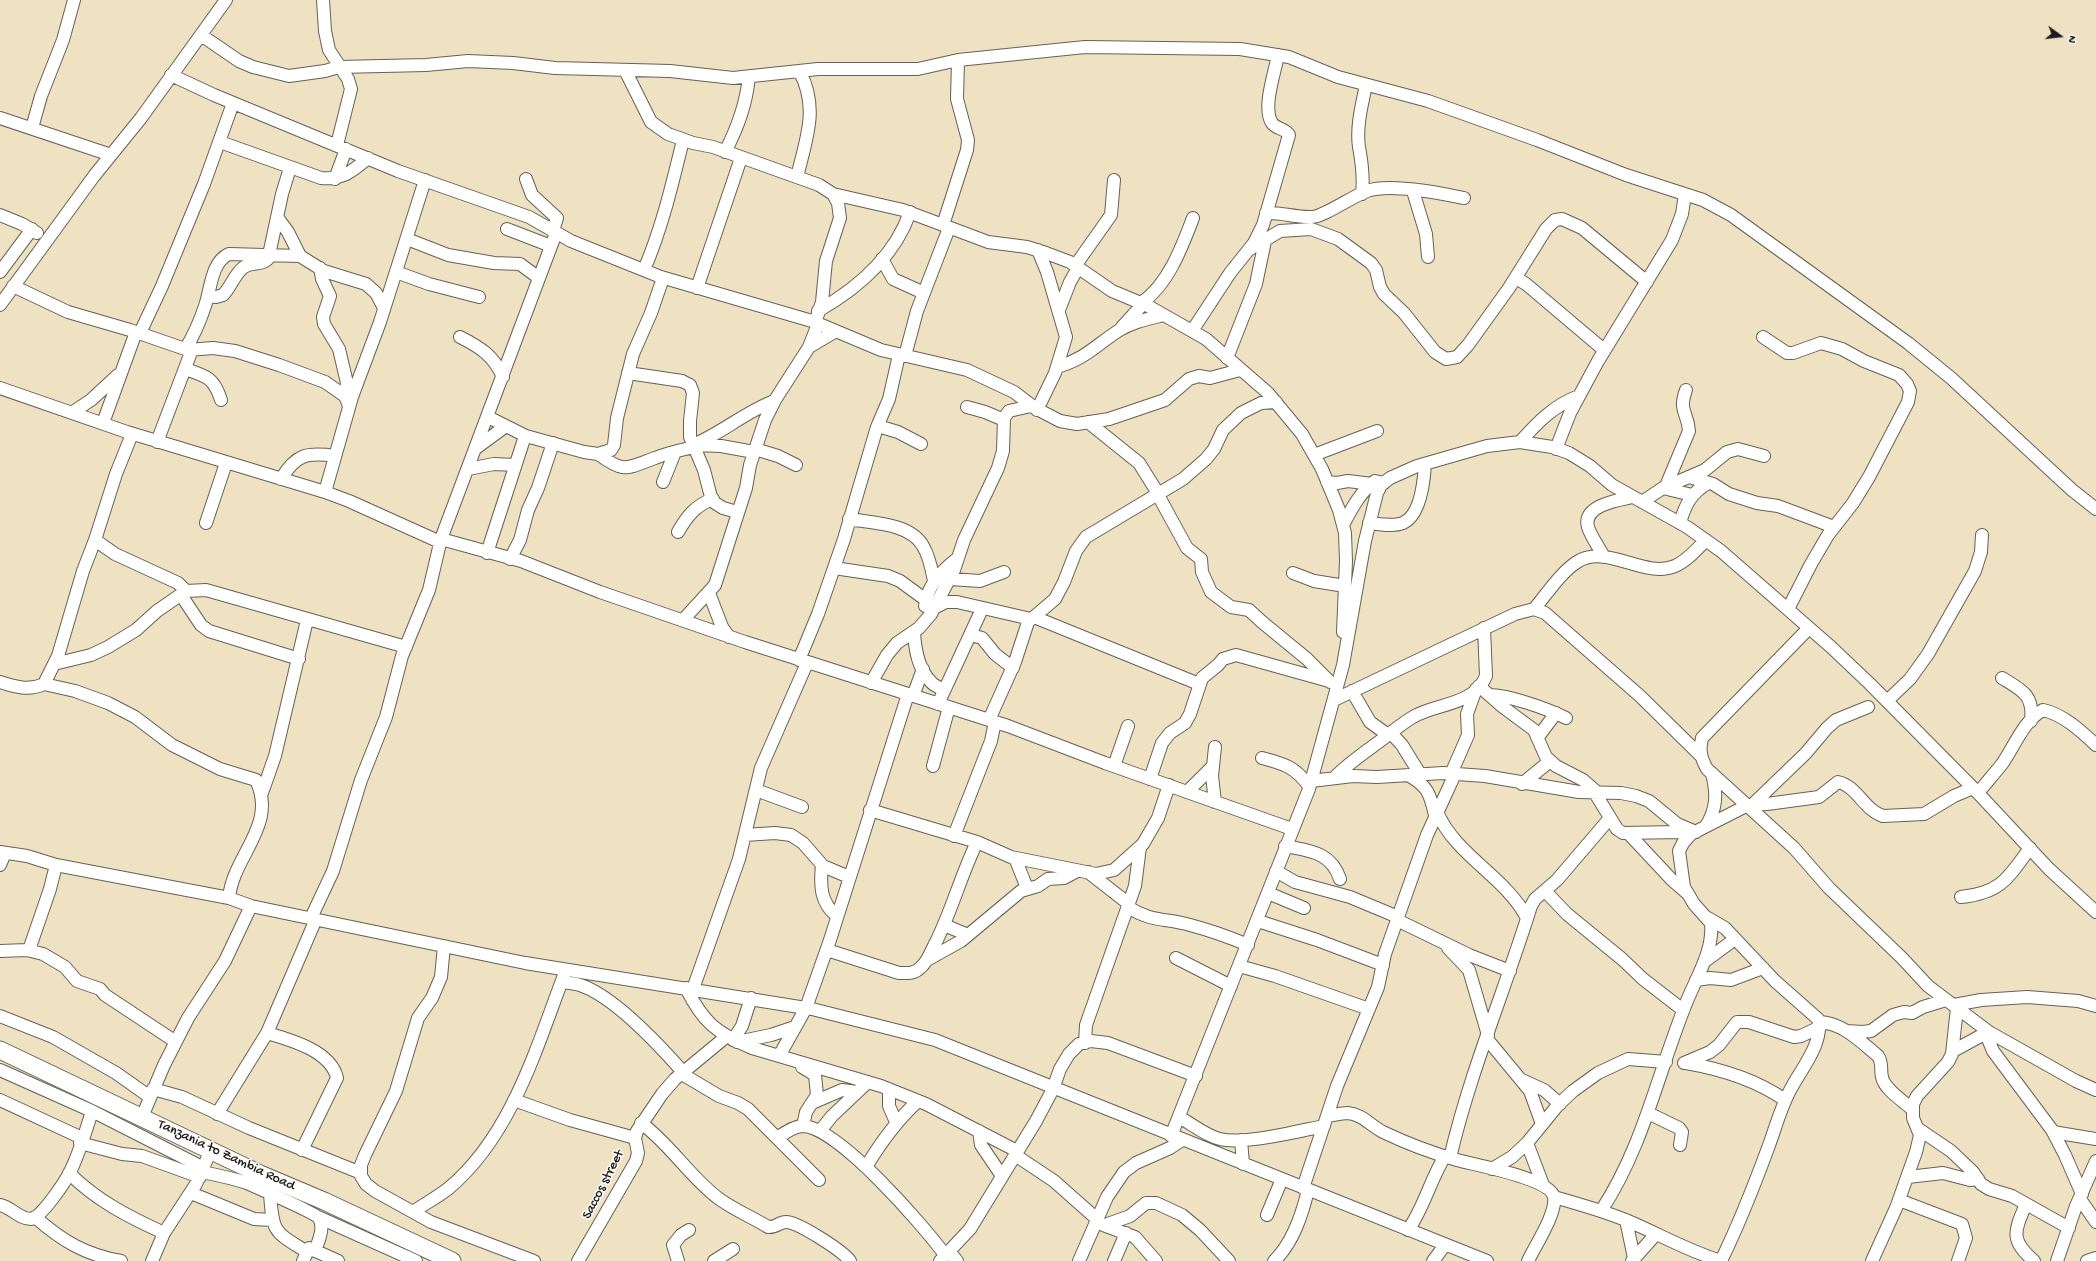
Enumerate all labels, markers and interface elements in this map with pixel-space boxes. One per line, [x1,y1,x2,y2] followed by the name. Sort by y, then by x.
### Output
[2040,16,2080,56] north arrow
[2065,34,2078,44] text: N
[155,1117,297,1195] street label: Tanzania to Zambia Road
[579,1148,629,1222] street label: Saccos street

